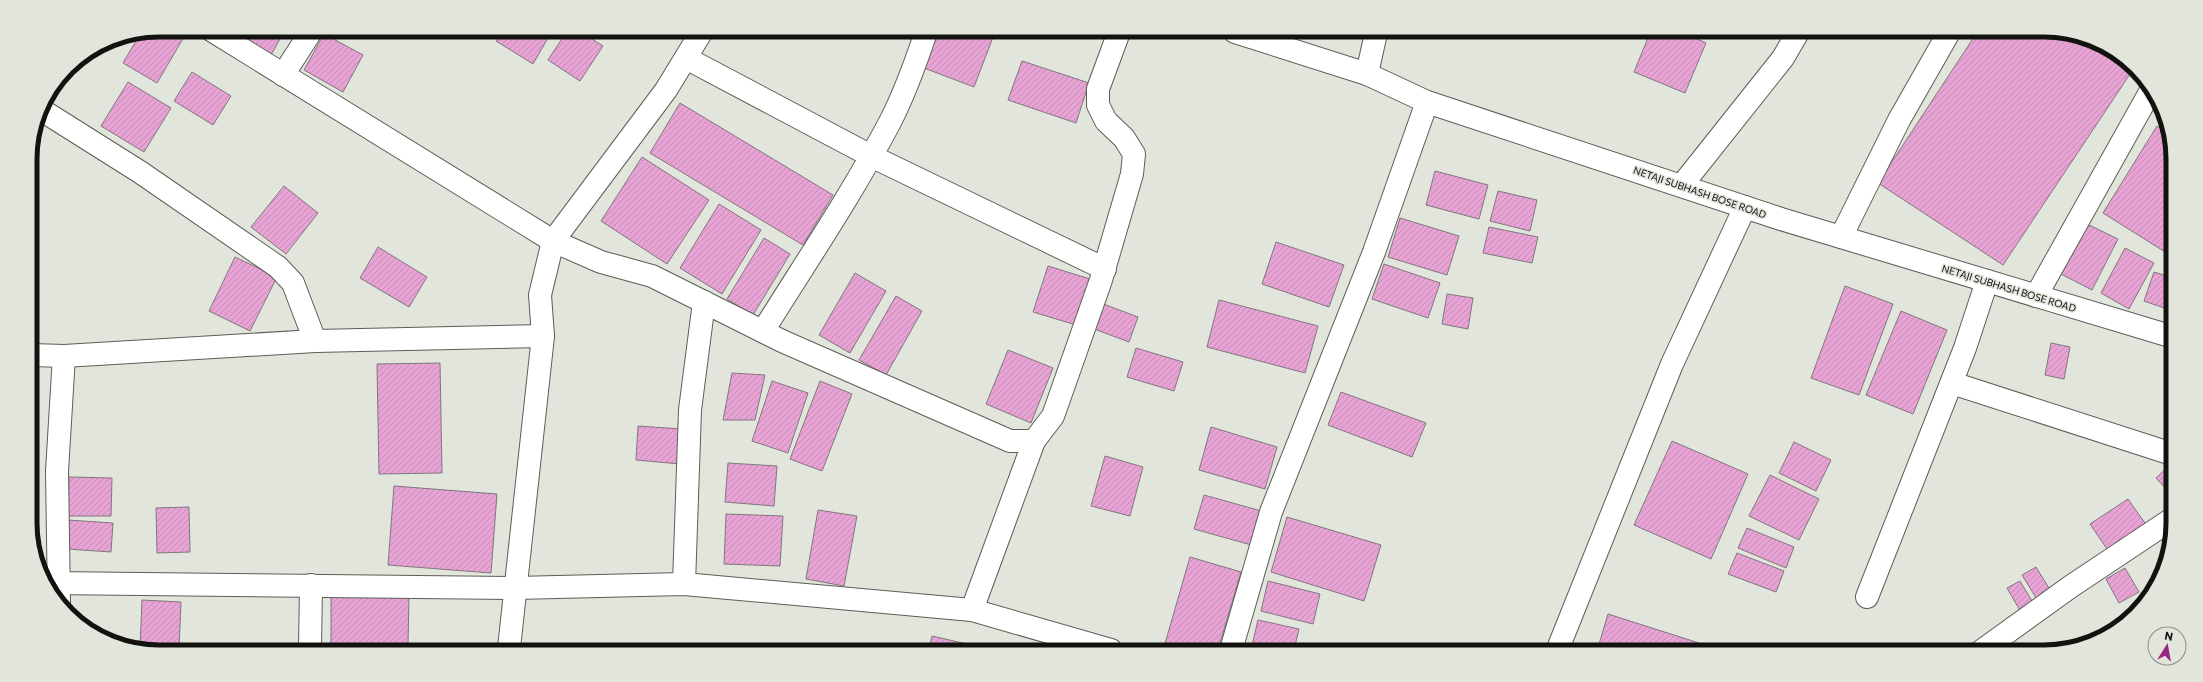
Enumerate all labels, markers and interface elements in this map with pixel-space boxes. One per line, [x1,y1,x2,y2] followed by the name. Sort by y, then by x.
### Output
[1632,164,1768,220] street label: NETAJI SUBHASH BOSE ROAD
[1940,262,2078,314] street label: NETAJI SUBHASH BOSE ROAD
[2147,626,2187,666] north arrow
[2164,629,2174,643] text: N

